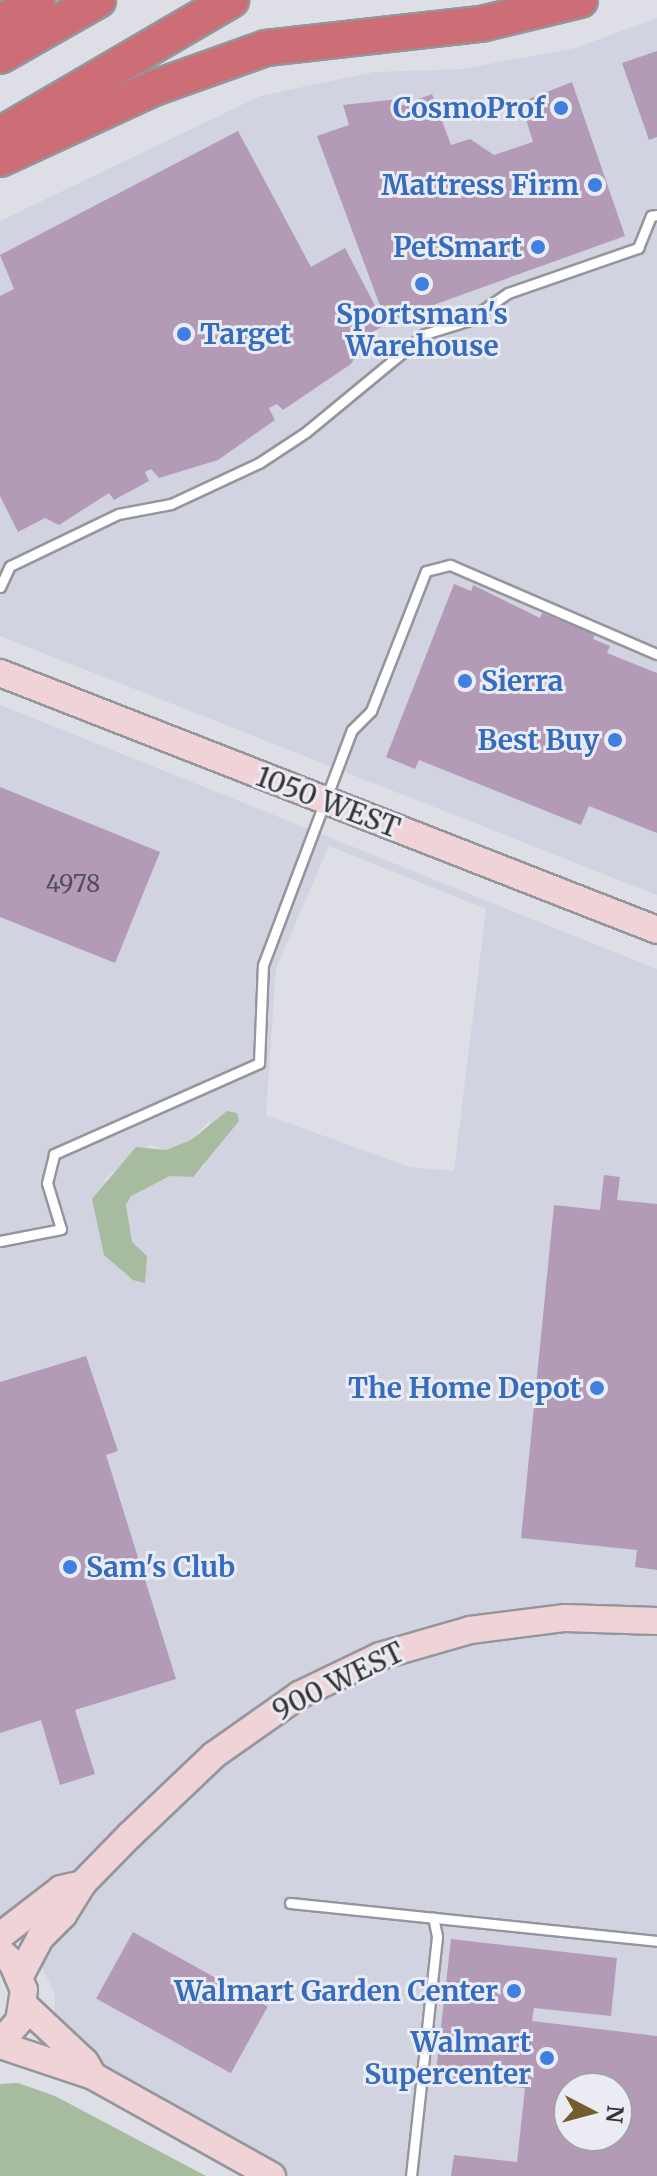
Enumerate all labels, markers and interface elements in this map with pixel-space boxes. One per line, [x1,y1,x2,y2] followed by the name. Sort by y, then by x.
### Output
[393,91,545,125] place label: CosmoProf
[552,99,570,117] marker: CosmoProf
[381,168,579,202] place label: Mattress Firm
[586,176,604,194] marker: Mattress Firm
[393,230,522,264] place label: PetSmart
[529,238,547,256] marker: PetSmart
[413,275,431,293] marker: Sportsman's Warehouse
[336,297,508,363] place label: Sportsman's Warehouse
[200,317,291,351] place label: Target
[175,325,193,343] marker: Target
[481,664,563,698] place label: Sierra
[456,672,474,690] marker: Sierra
[478,723,599,757] place label: Best Buy
[606,731,624,749] marker: Best Buy
[251,759,405,845] street label: 1050 WEST
[46,870,100,898] house number: 4978
[348,1371,581,1405] place label: The Home Depot
[588,1379,606,1397] marker: The Home Depot
[86,1550,235,1584] place label: Sam's Club
[61,1558,79,1576] marker: Sam's Club
[267,1635,409,1727] street label: 900 WEST
[174,1974,498,2008] place label: Walmart Garden Center
[505,1982,523,2000] marker: Walmart Garden Center
[364,2025,531,2091] place label: Walmart Supercenter
[538,2049,556,2067] marker: Walmart Supercenter
[553,2072,633,2152] north arrow
[600,2104,630,2124] text: N

